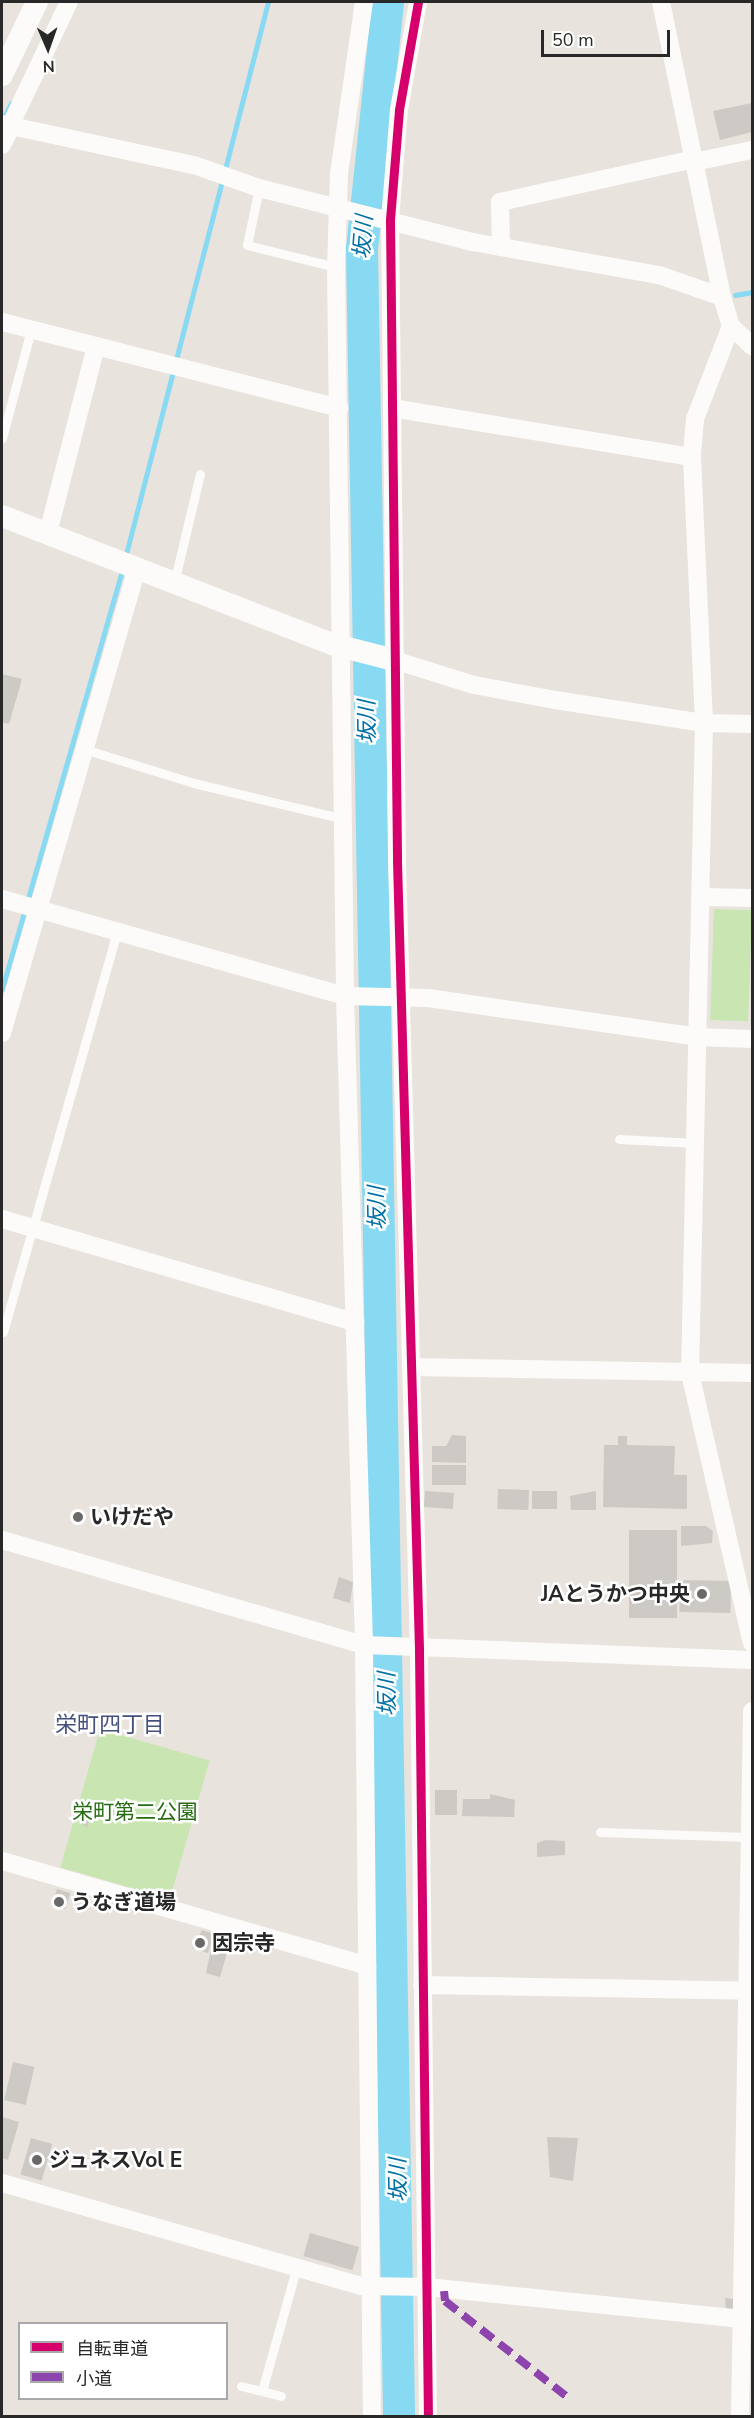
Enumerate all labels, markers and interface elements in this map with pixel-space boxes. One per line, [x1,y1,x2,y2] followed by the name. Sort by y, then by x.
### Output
[18,18,78,78] north arrow
[544,18,673,56] scale bar
[552,28,594,52] text: 50 m
[42,55,55,77] text: N
[349,214,379,260] water label: 坂川
[354,700,382,744] water label: 坂川
[364,1186,392,1230] water label: 坂川
[90,1504,174,1530] place label: いけだや
[71,1510,85,1524] marker: いけだや
[541,1581,690,1607] place label: JAとうかつ中央
[695,1587,709,1601] marker: JAとうかつ中央
[374,1672,402,1716] water label: 坂川
[55,1713,165,1739] district label: 栄町四丁目
[72,1799,198,1825] park label: 栄町第二公園
[71,1889,176,1915] place label: うなぎ道場
[52,1895,66,1909] marker: うなぎ道場
[212,1930,275,1956] place label: 因宗寺
[193,1936,207,1950] marker: 因宗寺
[49,2147,184,2173] place label: ジュネスVol E
[30,2153,44,2167] marker: ジュネスVol E
[385,2158,413,2202] water label: 坂川
[18,2322,228,2400] legend
[76,2337,148,2361] text: 自転車道
[76,2367,112,2391] text: 小道

